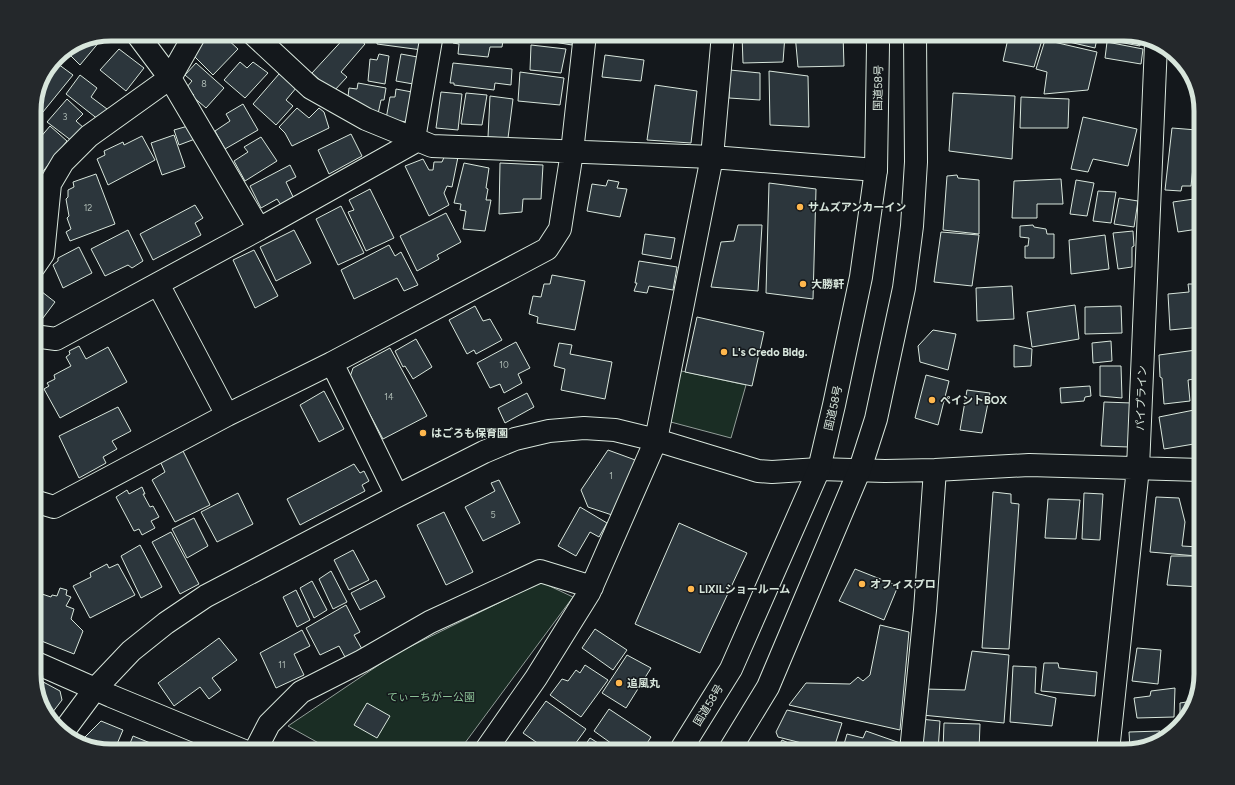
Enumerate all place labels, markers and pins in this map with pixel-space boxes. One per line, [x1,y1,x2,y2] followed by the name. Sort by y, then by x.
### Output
[808,201,906,214] place label: サムズアンカーイン
[795,202,805,212] marker: サムズアンカーイン
[811,278,844,291] place label: 大勝軒
[798,279,808,289] marker: 大勝軒
[732,346,808,359] place label: L's Credo Bldg.
[719,347,729,357] marker: L's Credo Bldg.
[940,394,1007,407] place label: ペイントBOX
[927,395,937,405] marker: ペイントBOX
[431,427,508,440] place label: はごろも保育園
[418,428,428,438] marker: はごろも保育園
[870,578,936,591] place label: オフィスプロ
[857,579,867,589] marker: オフィスプロ
[699,583,790,596] place label: LIXILショールーム
[686,584,696,594] marker: LIXILショールーム
[627,677,660,690] place label: 追風丸
[614,678,624,688] marker: 追風丸

